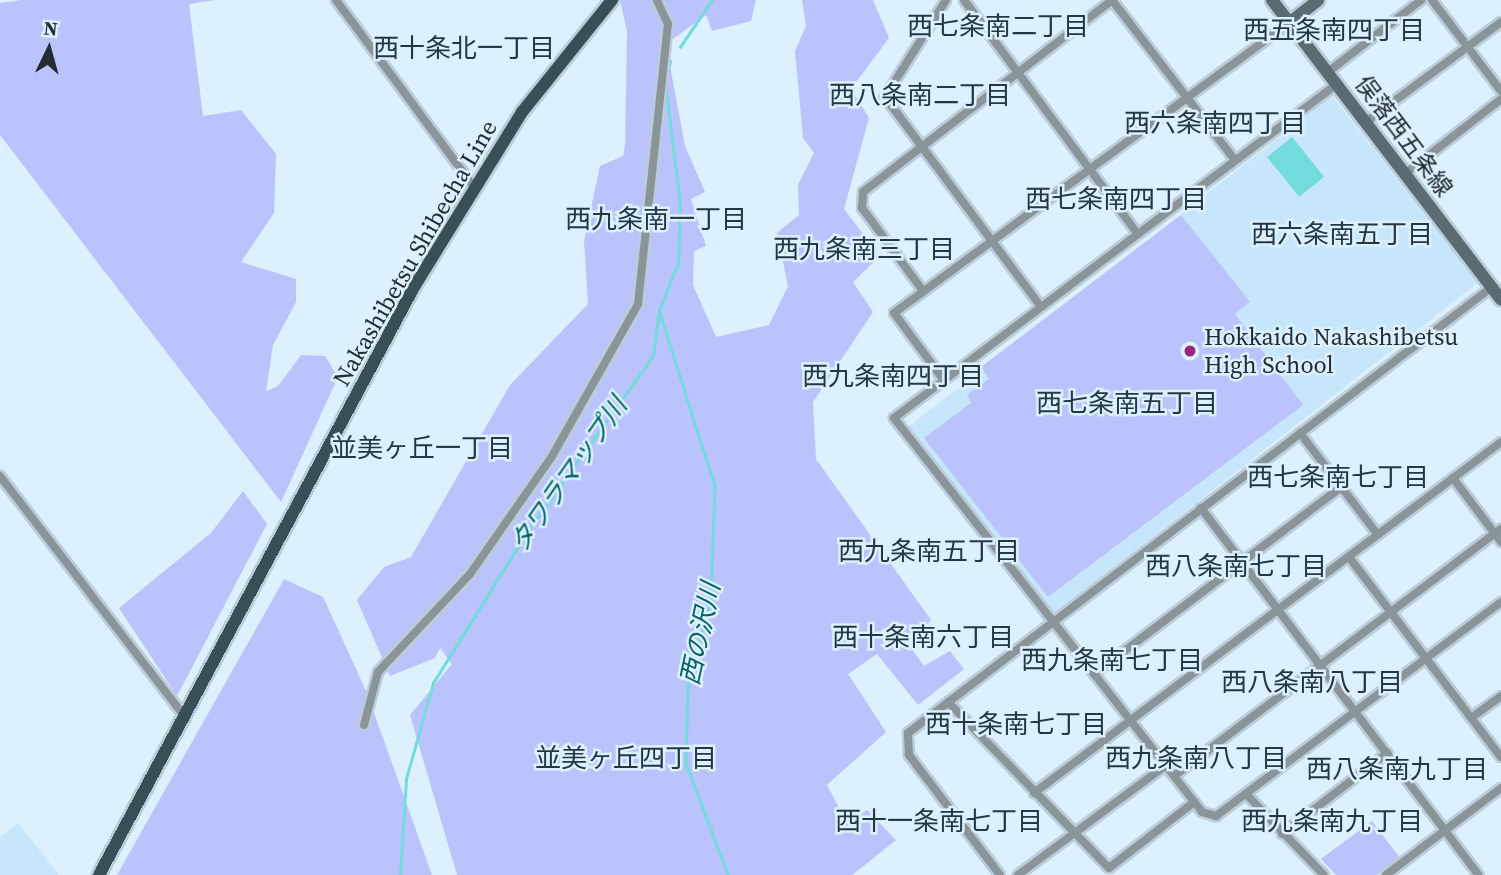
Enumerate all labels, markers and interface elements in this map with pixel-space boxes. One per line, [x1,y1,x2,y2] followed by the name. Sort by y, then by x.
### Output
[907,11,1089,43] district label: 西七条南二丁目
[14,14,84,84] north arrow
[43,15,59,42] text: N
[1243,15,1425,47] district label: 西五条南四丁目
[373,33,555,65] district label: 西十条北一丁目
[1349,70,1459,202] street label: 俣落西五条線
[829,80,1011,112] district label: 西八条南二丁目
[1124,108,1306,140] district label: 西六条南四丁目
[327,115,503,391] street label: Nakashibetsu Shibecha Line
[1025,184,1207,216] district label: 西七条南四丁目
[565,204,747,236] district label: 西九条南一丁目
[1251,219,1433,251] district label: 西六条南五丁目
[773,234,955,266] district label: 西九条南三丁目
[1204,323,1458,379] place label: Hokkaido Nakashibetsu High School
[1182,343,1198,359] marker: Hokkaido Nakashibetsu High School
[802,361,984,393] district label: 西九条南四丁目
[1036,388,1218,420] district label: 西七条南五丁目
[504,392,634,558] water label: タワラマップ川
[331,433,513,465] district label: 並美ヶ丘一丁目
[1247,462,1429,494] district label: 西七条南七丁目
[838,536,1020,568] district label: 西九条南五丁目
[1145,551,1327,583] district label: 西八条南七丁目
[675,580,727,688] water label: 西の沢川
[832,622,1014,654] district label: 西十条南六丁目
[1021,645,1203,677] district label: 西九条南七丁目
[1221,667,1403,699] district label: 西八条南八丁目
[925,709,1107,741] district label: 西十条南七丁目
[535,743,717,775] district label: 並美ヶ丘四丁目
[1105,743,1287,775] district label: 西九条南八丁目
[1306,754,1488,786] district label: 西八条南九丁目
[835,806,1043,838] district label: 西十一条南七丁目
[1241,806,1423,838] district label: 西九条南九丁目

